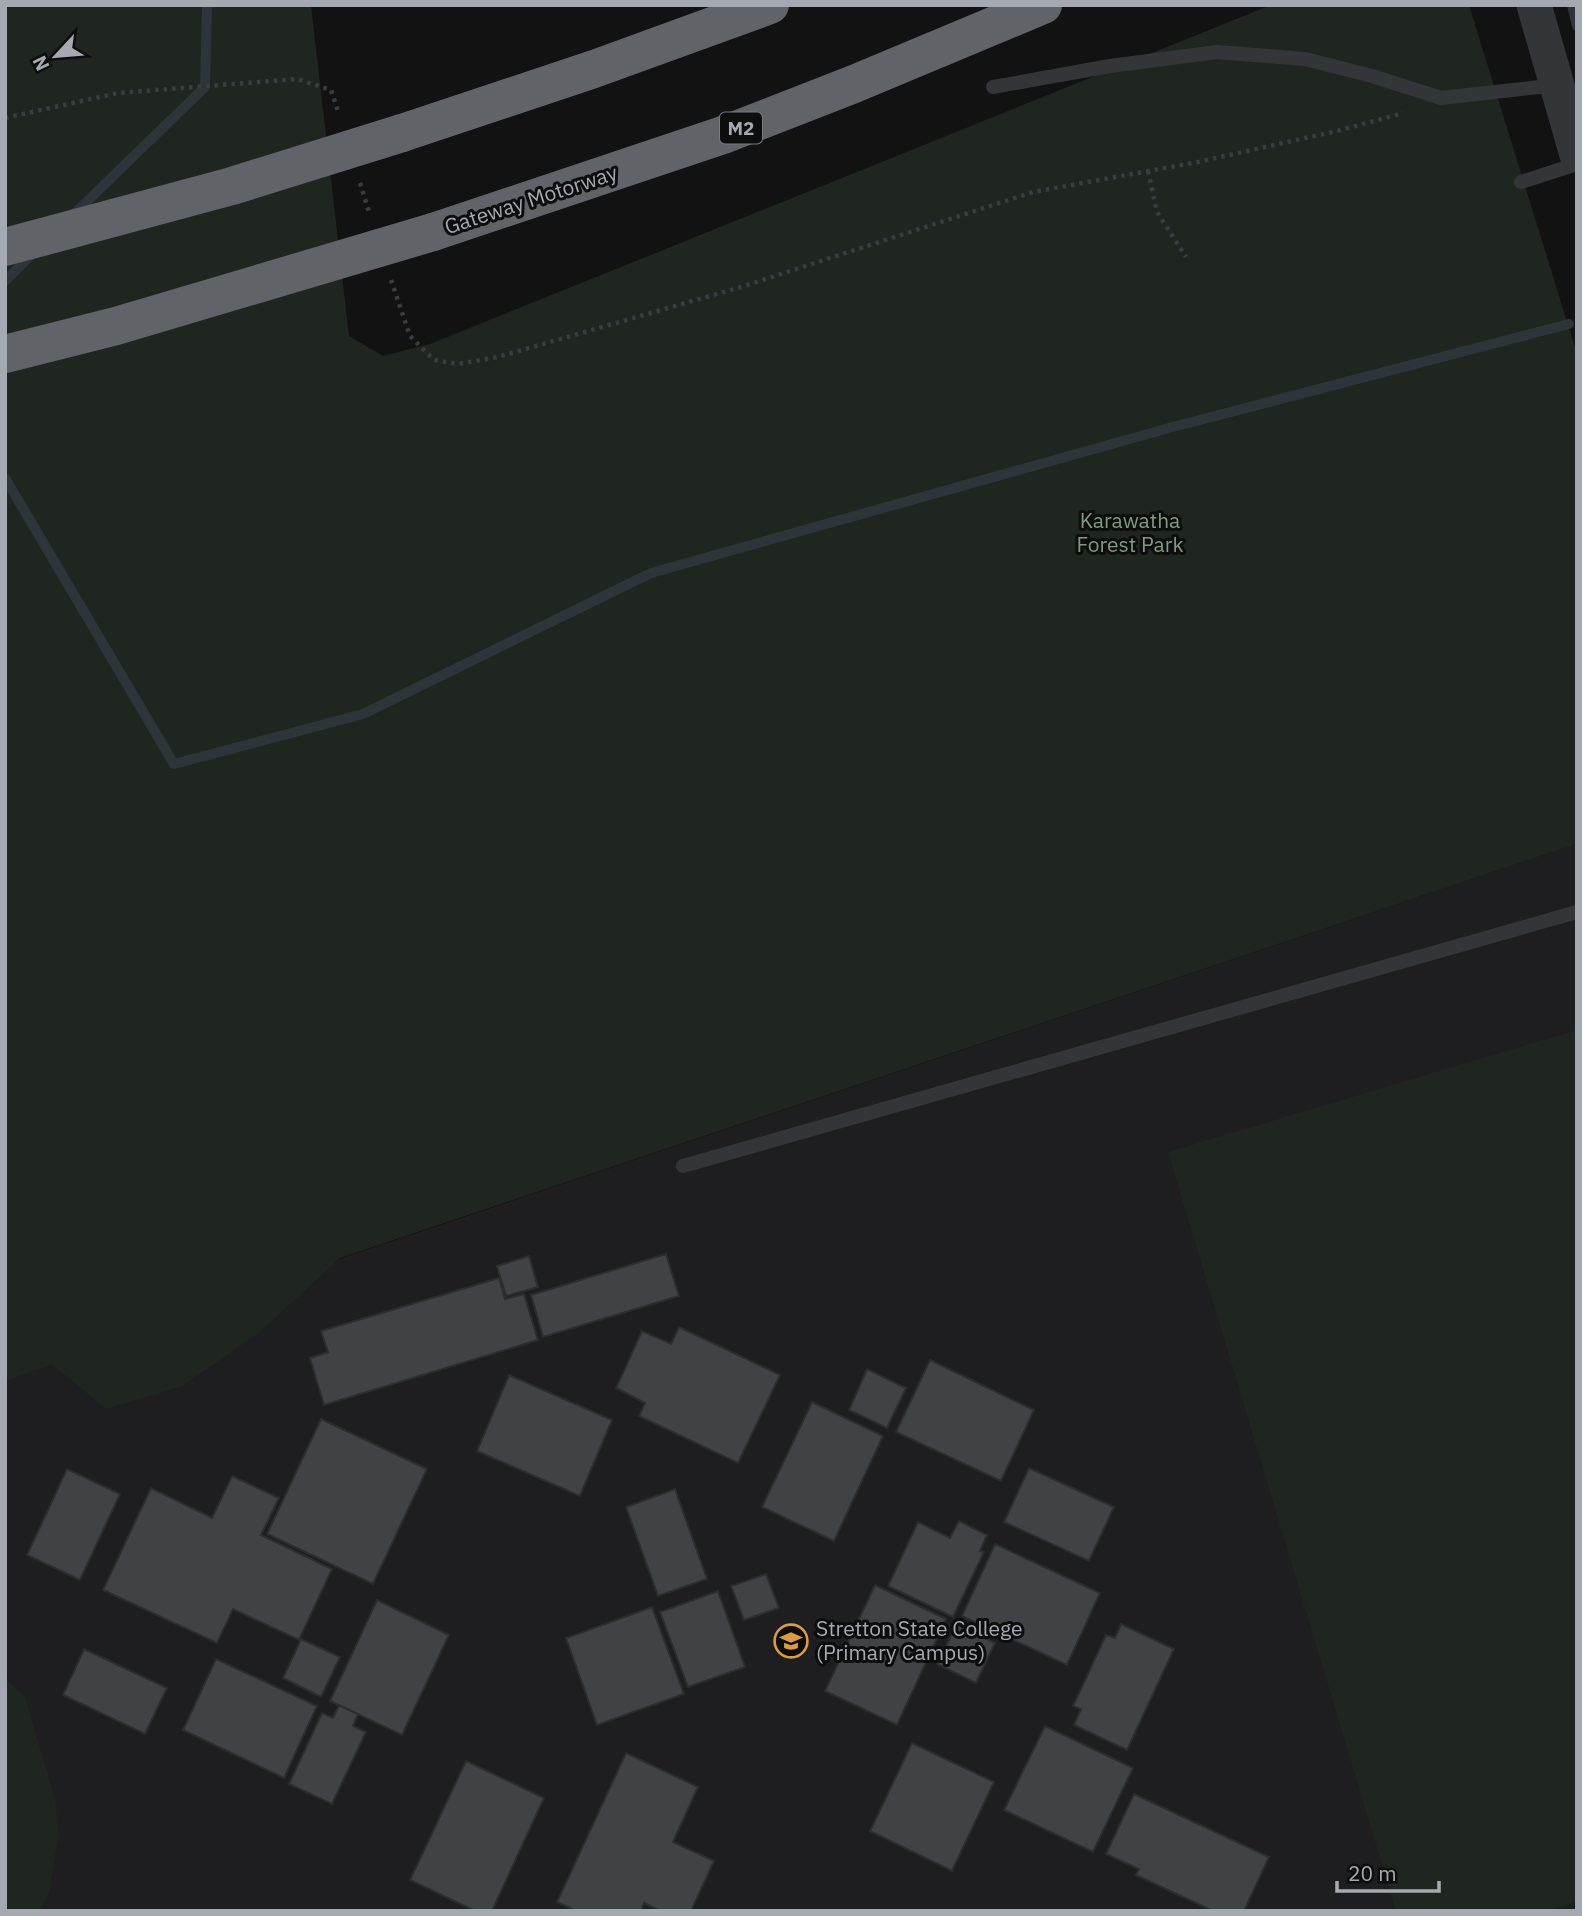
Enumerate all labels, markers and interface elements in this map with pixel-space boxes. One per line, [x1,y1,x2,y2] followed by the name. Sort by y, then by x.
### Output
[21,21,91,91] north arrow
[27,52,55,75] text: N
[720,112,762,144] road number: M2
[441,158,621,240] street label: Gateway Motorway
[1076,506,1184,558] park label: Karawatha Forest Park
[816,1614,1023,1666] place label: Stretton State College (Primary Campus)
[772,1622,810,1660] school or university icon: Stretton State College (Primary Campus)
[1337,1850,1438,1894] scale bar
[1348,1859,1397,1887] text: 20 m

